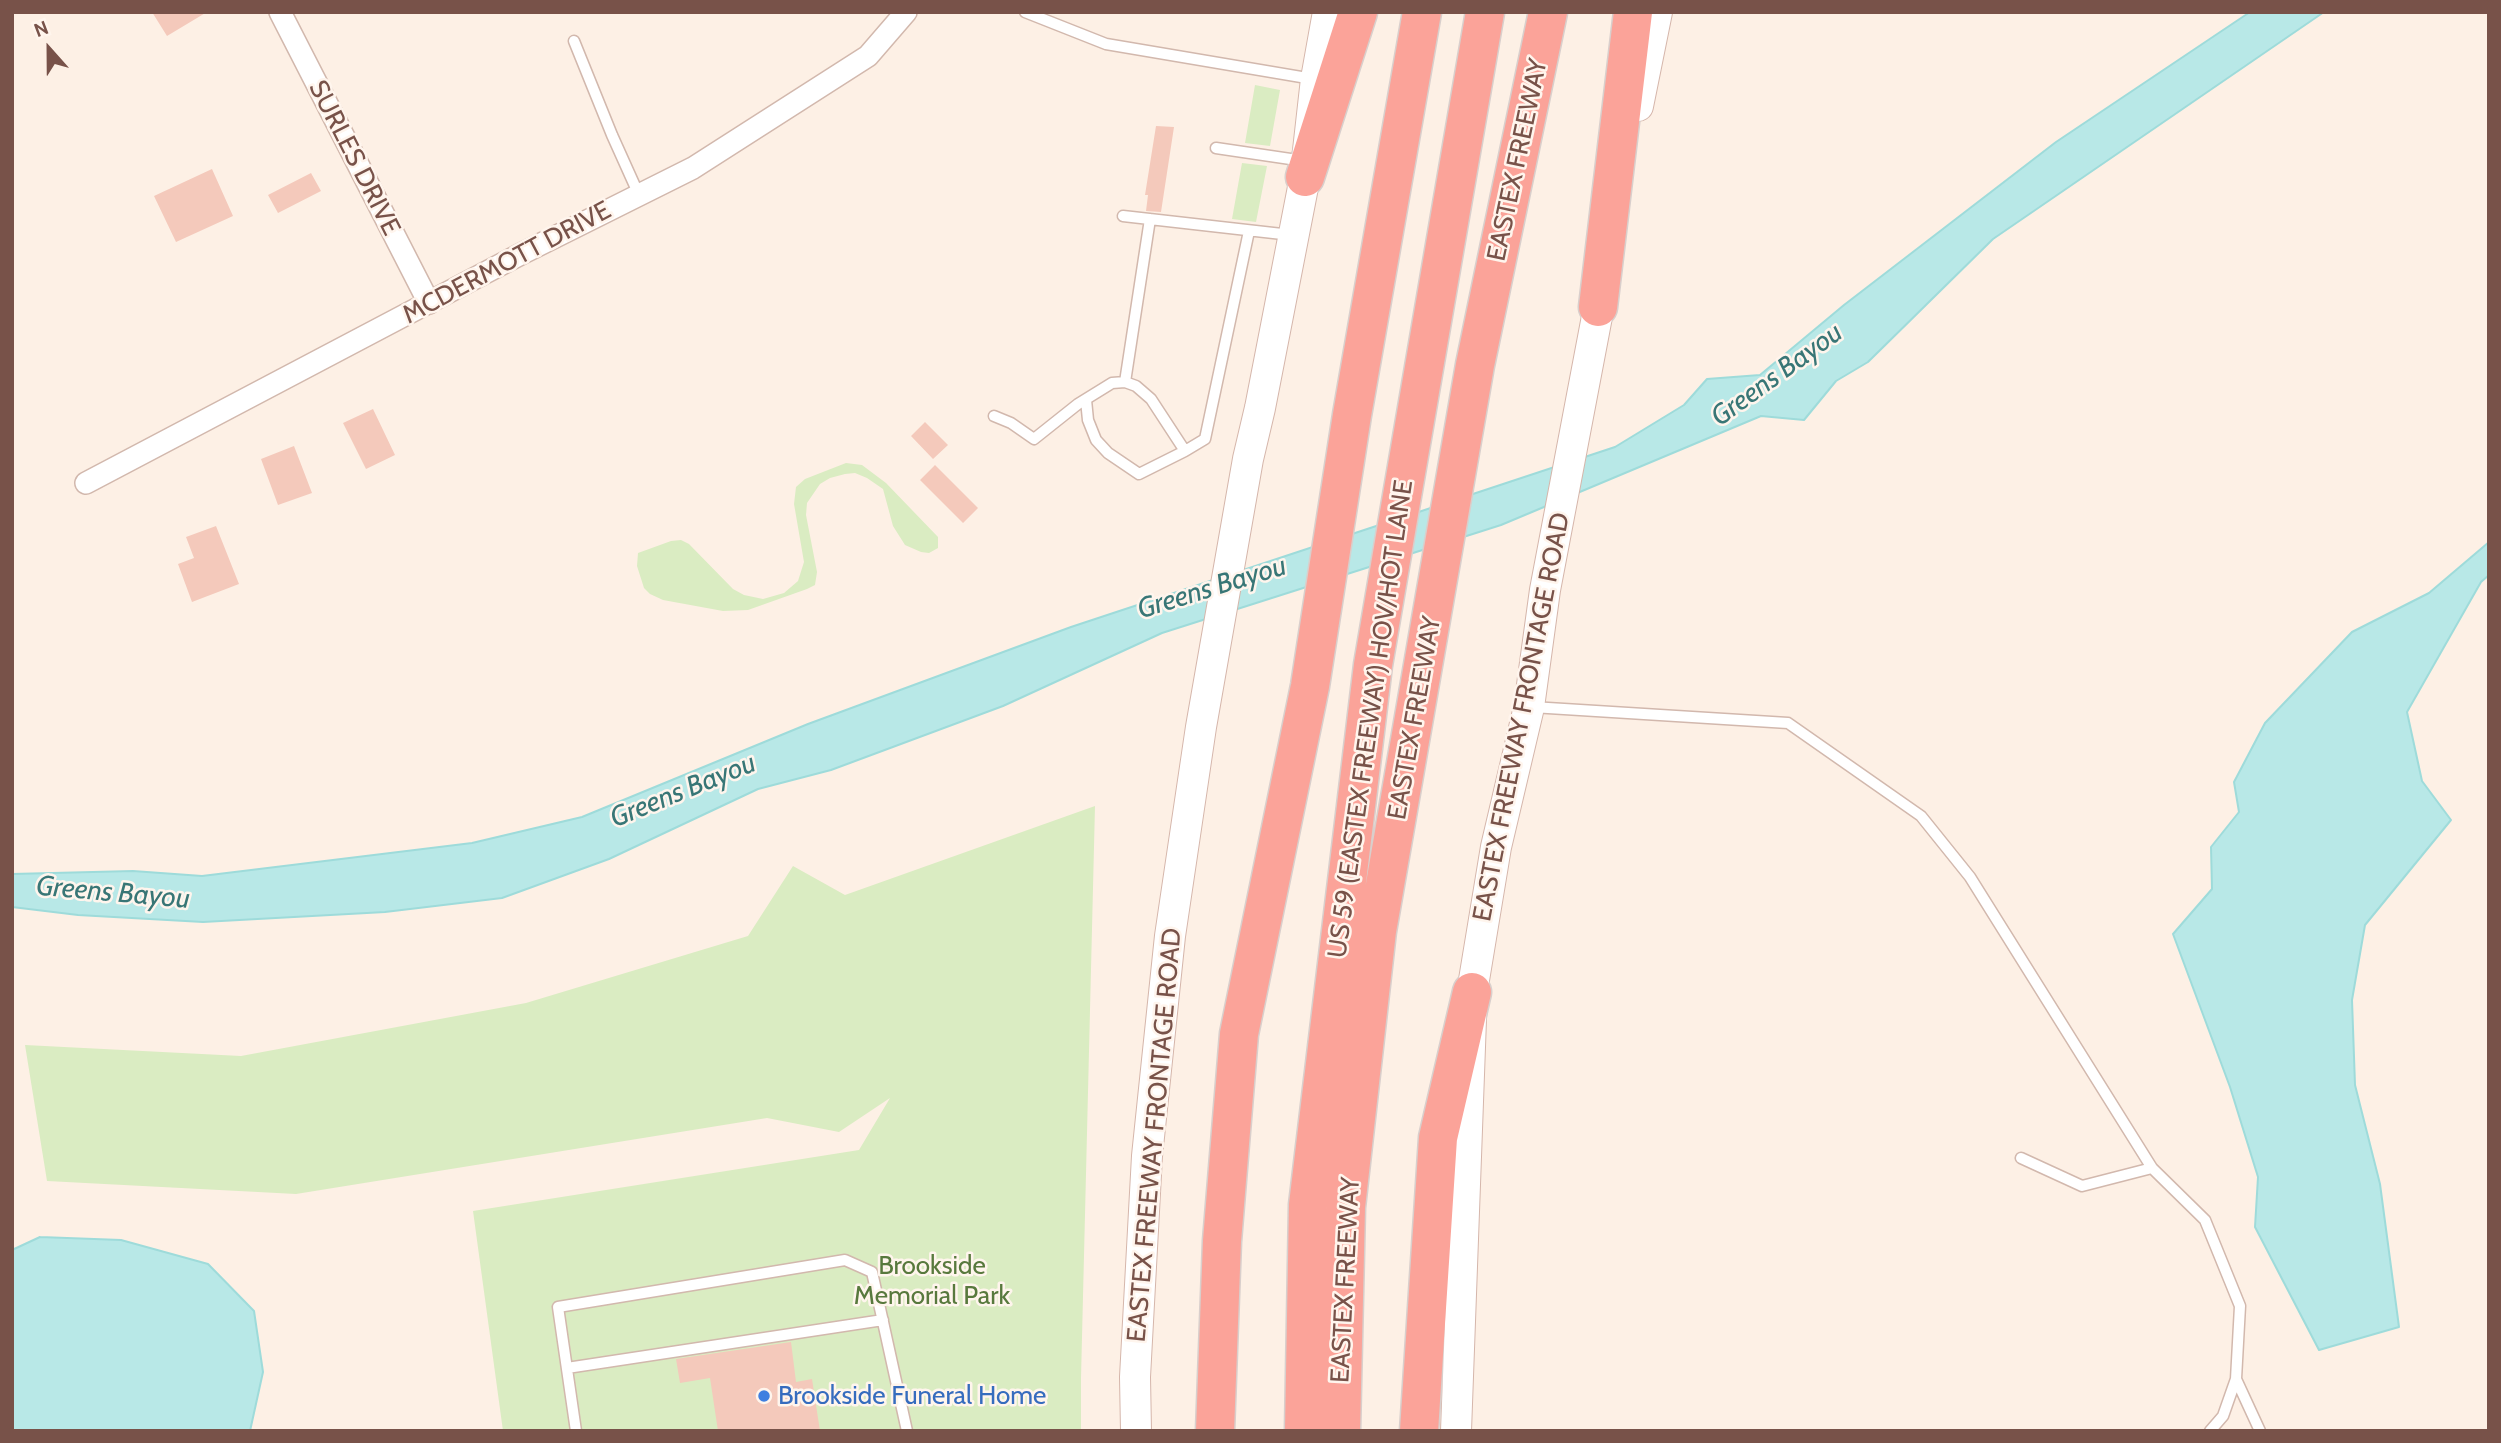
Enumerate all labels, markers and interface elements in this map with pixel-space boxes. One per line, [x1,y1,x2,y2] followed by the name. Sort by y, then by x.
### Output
[14,14,84,84] north arrow
[31,16,52,42] text: N
[1481,56,1555,264] street label: EASTEX FREEWAY
[302,75,406,241] street label: SURLES DRIVE
[398,195,616,331] street label: MCDERMOTT DRIVE
[1705,316,1849,434] water label: Greens Bayou
[1322,478,1420,960] street label: US 59 (EASTEX FREEWAY) HOV/HOT LANE
[1467,510,1577,924] street label: EASTEX FREEWAY FRONTAGE ROAD
[1133,549,1291,627] water label: Greens Bayou
[1382,614,1448,822] street label: EASTEX FREEWAY
[605,747,761,835] water label: Greens Bayou
[35,870,191,916] water label: Greens Bayou
[1121,927,1189,1343] street label: EASTEX FREEWAY FRONTAGE ROAD
[1325,1176,1367,1384] street label: EASTEX FREEWAY
[854,1250,1010,1312] park label: Brookside Memorial Park
[778,1380,1046,1412] place label: Brookside Funeral Home
[756,1388,772,1404] marker: Brookside Funeral Home

